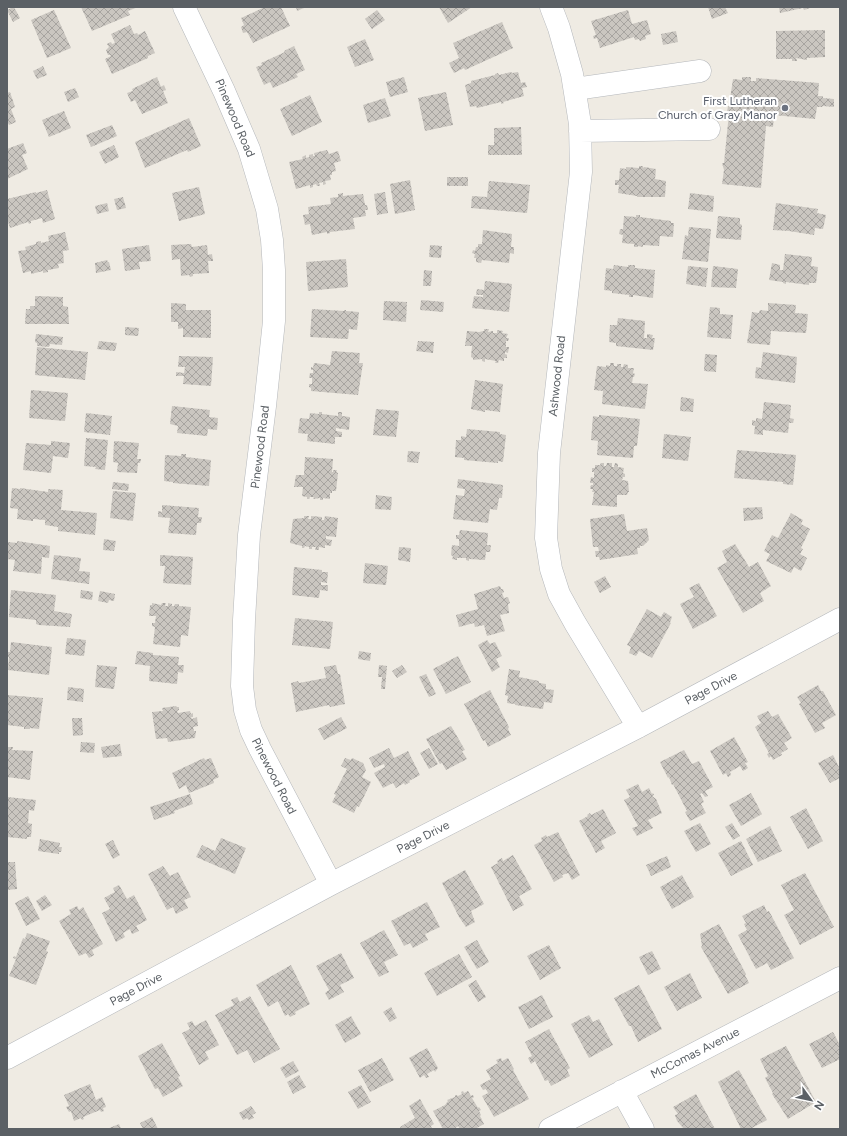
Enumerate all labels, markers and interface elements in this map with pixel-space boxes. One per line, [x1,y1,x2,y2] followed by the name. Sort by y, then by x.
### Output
[212,77,258,159] street label: Pinewood Road
[658,94,777,122] place label: First Lutheran Church of Gray Manor
[780,103,790,113] marker: First Lutheran Church of Gray Manor
[546,335,568,417] street label: Ashwood Road
[248,405,272,489] street label: Pinewood Road
[682,668,740,708] street label: Page Drive
[249,736,299,816] street label: Pinewood Road
[394,818,452,856] street label: Page Drive
[107,969,165,1009] street label: Page Drive
[648,1024,742,1081] street label: McComas Avenue
[791,1080,831,1120] north arrow
[811,1098,827,1112] text: N

